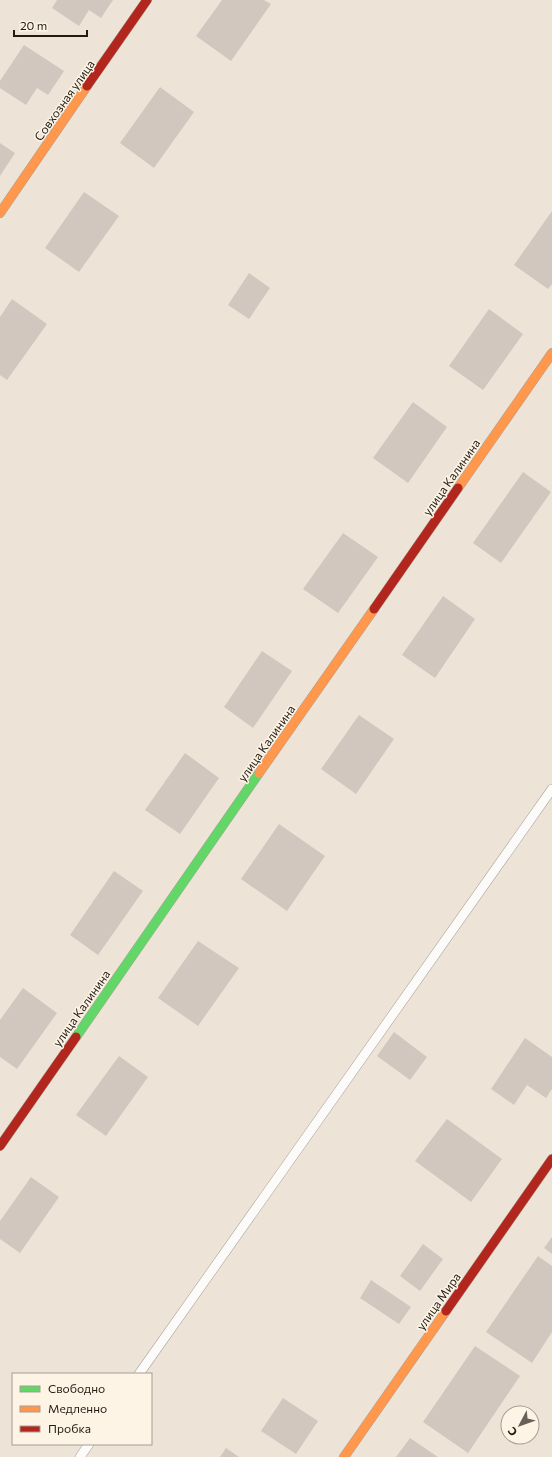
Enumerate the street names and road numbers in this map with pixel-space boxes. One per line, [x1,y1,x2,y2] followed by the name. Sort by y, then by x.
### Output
[31,57,97,143] street label: Совхозная улица
[419,436,483,518] street label: улица Калинина
[234,702,298,784] street label: улица Калинина
[49,967,113,1049] street label: улица Калинина
[413,1270,463,1332] street label: улица Мира

